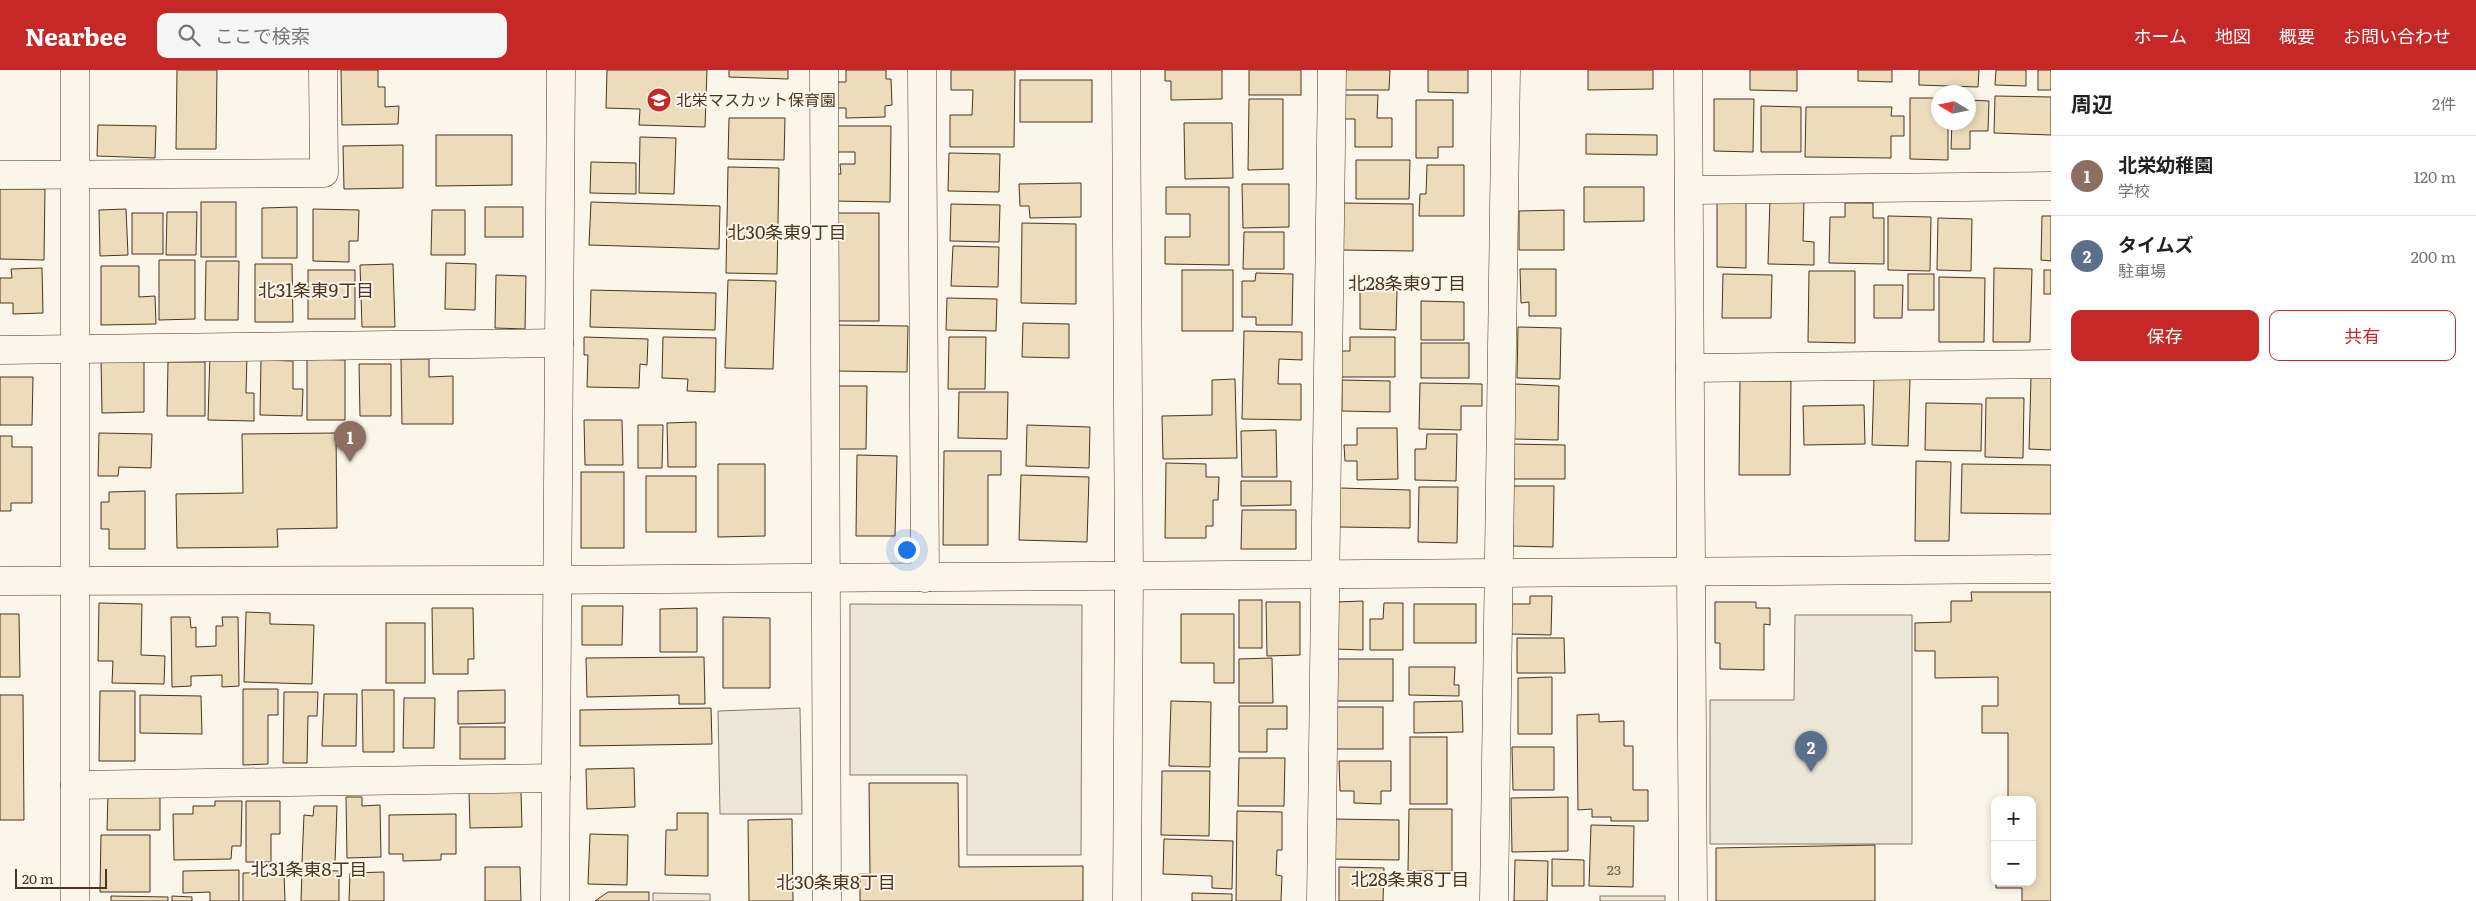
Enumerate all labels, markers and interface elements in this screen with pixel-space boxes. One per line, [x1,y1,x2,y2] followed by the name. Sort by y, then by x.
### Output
[157,13,507,58] search box
[25,18,127,53] text: Nearbee
[175,21,203,49] icon: search
[215,21,310,49] text: ここで検索
[2134,22,2187,49] text: ホーム
[2215,22,2251,49] text: 地図
[2279,22,2315,49] text: 概要
[2343,22,2451,49] text: お問い合わせ
[1931,85,1976,130] north arrow
[646,87,672,113] school or university icon: 北栄マスカット保育園
[676,87,836,111] place label: 北栄マスカット保育園
[2071,87,2113,118] text: 周辺
[2432,91,2456,115] text: 2件
[2118,150,2213,178] text: 北栄幼稚園
[2084,164,2090,188] text: 1
[2413,164,2456,188] text: 120 m
[2118,178,2150,202] text: 学校
[727,218,847,245] district label: 北30条東9丁目
[2118,230,2194,258] text: タイムズ
[2083,244,2091,268] text: 2
[2411,244,2456,268] text: 200 m
[2118,258,2166,282] text: 駐車場
[1348,269,1466,296] district label: 北28条東9丁目
[258,276,374,303] district label: 北31条東9丁目
[2071,310,2259,361] button: 保存
[2269,310,2456,361] button: 共有
[334,421,366,462] pin: 1
[894,537,920,563] your location
[1795,731,1827,772] pin: 2
[1991,796,2036,886] map controls
[1991,796,2036,841] button: +
[1991,841,2036,886] button: −
[251,855,368,882] district label: 北31条東8丁目
[1607,859,1621,879] house number: 23
[1351,865,1469,892] district label: 北28条東8丁目
[15,866,108,889] scale bar
[22,868,54,888] text: 20 m
[776,868,896,895] district label: 北30条東8丁目

